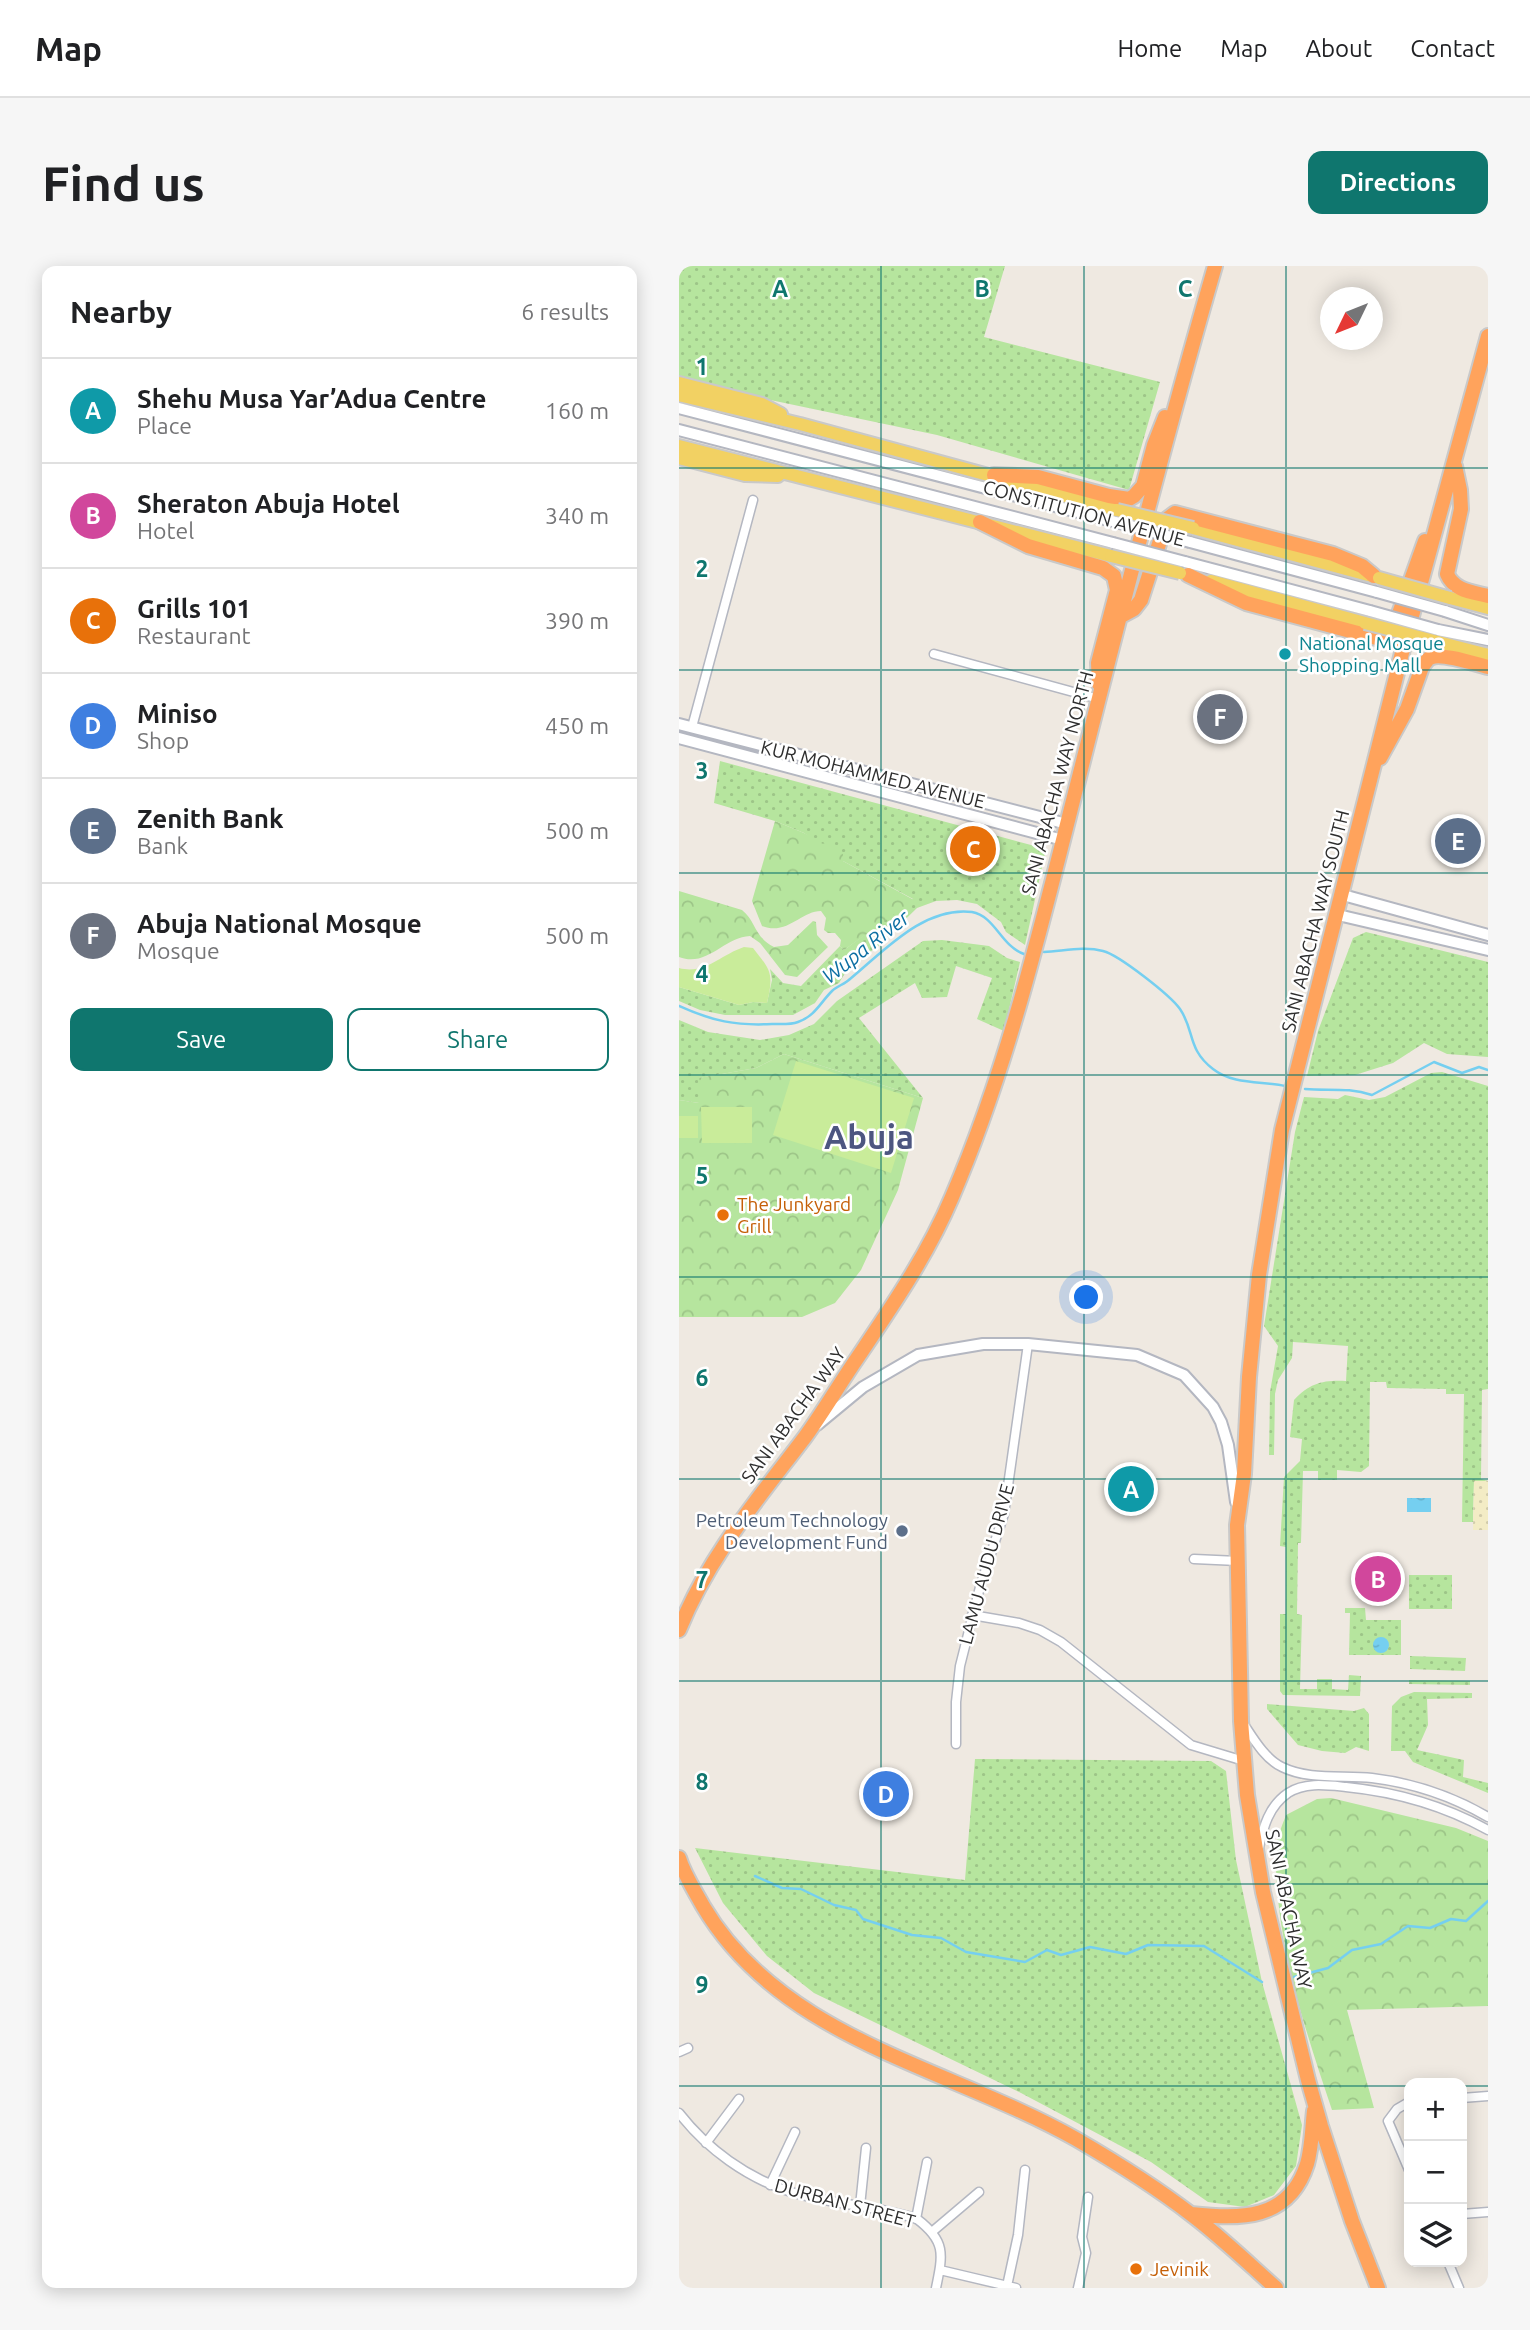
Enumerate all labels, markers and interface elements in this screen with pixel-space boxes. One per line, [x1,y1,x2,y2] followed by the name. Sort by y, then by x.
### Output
[35,30,102,67] text: Map
[1117,35,1182,62] text: Home
[1220,35,1267,62] text: Map
[1305,35,1372,62] text: About
[1410,35,1495,62] text: Contact
[1308,151,1488,214] button: Directions
[42,155,205,210] text: Find us
[772,276,788,301] text: A
[974,276,990,301] text: B
[1178,276,1193,301] text: C
[1320,287,1383,350] north arrow
[70,295,172,329] text: Nearby
[521,299,609,324] text: 6 results
[696,354,708,379] text: 1
[137,384,487,413] text: Shehu Musa Yar’Adua Centre
[85,398,101,423] text: A
[545,398,609,423] text: 160 m
[137,413,192,438] text: Place
[981,475,1187,551] street label: CONSTITUTION AVENUE
[137,489,400,518] text: Sheraton Abuja Hotel
[85,503,101,528] text: B
[545,503,609,528] text: 340 m
[137,518,194,543] text: Hotel
[696,556,708,581] text: 2
[137,594,251,623] text: Grills 101
[86,608,100,633] text: C
[545,608,609,633] text: 390 m
[137,623,251,648] text: Restaurant
[1299,632,1444,676] place label: National Mosque Shopping Mall
[1277,646,1293,662] marker: National Mosque Shopping Mall
[1016,669,1098,897] street label: SANI ABACHA WAY NORTH
[1197,691,1243,743] pin: F
[137,699,218,728] text: Miniso
[85,713,101,738] text: D
[545,713,609,738] text: 450 m
[137,728,189,753] text: Shop
[759,735,987,813] street label: KUR MOHAMMED AVENUE
[696,758,708,783] text: 3
[137,804,284,833] text: Zenith Bank
[1277,808,1353,1034] street label: SANI ABACHA WAY SOUTH
[1435,815,1481,867] pin: E
[86,818,100,843] text: E
[545,818,609,843] text: 500 m
[950,823,996,875] pin: C
[137,833,188,858] text: Bank
[817,904,914,988] water label: Wupa River
[137,909,422,938] text: Abuja National Mosque
[87,923,99,948] text: F
[545,923,609,948] text: 500 m
[137,938,220,963] text: Mosque
[696,961,709,986] text: 4
[70,1008,333,1071] button: Save
[347,1008,609,1071] button: Share
[824,1118,914,1155] district label: Abuja
[696,1163,708,1188] text: 5
[737,1193,851,1237] place label: The Junkyard Grill
[715,1207,731,1223] marker: The Junkyard Grill
[1069,1280,1103,1314] your location
[736,1343,850,1487] street label: SANI ABACHA WAY
[696,1365,709,1390] text: 6
[1108,1463,1154,1515] pin: A
[954,1481,1018,1647] street label: LAMU AUDU DRIVE
[696,1509,888,1553] place label: Petroleum Technology Development Fund
[894,1523,910,1539] marker: Petroleum Technology Development Fund
[1355,1553,1401,1605] pin: B
[696,1567,708,1592] text: 7
[863,1768,909,1820] pin: D
[696,1769,708,1794] text: 8
[1261,1827,1317,1991] street label: SANI ABACHA WAY
[696,1972,708,1997] text: 9
[1404,2078,1467,2267] map controls
[1404,2078,1467,2141] button: +
[1404,2141,1467,2204] button: −
[772,2174,918,2232] street label: DURBAN STREET
[1404,2204,1467,2267] button: layers
[1150,2258,1209,2280] place label: Jevinik
[1128,2261,1144,2277] marker: Jevinik

